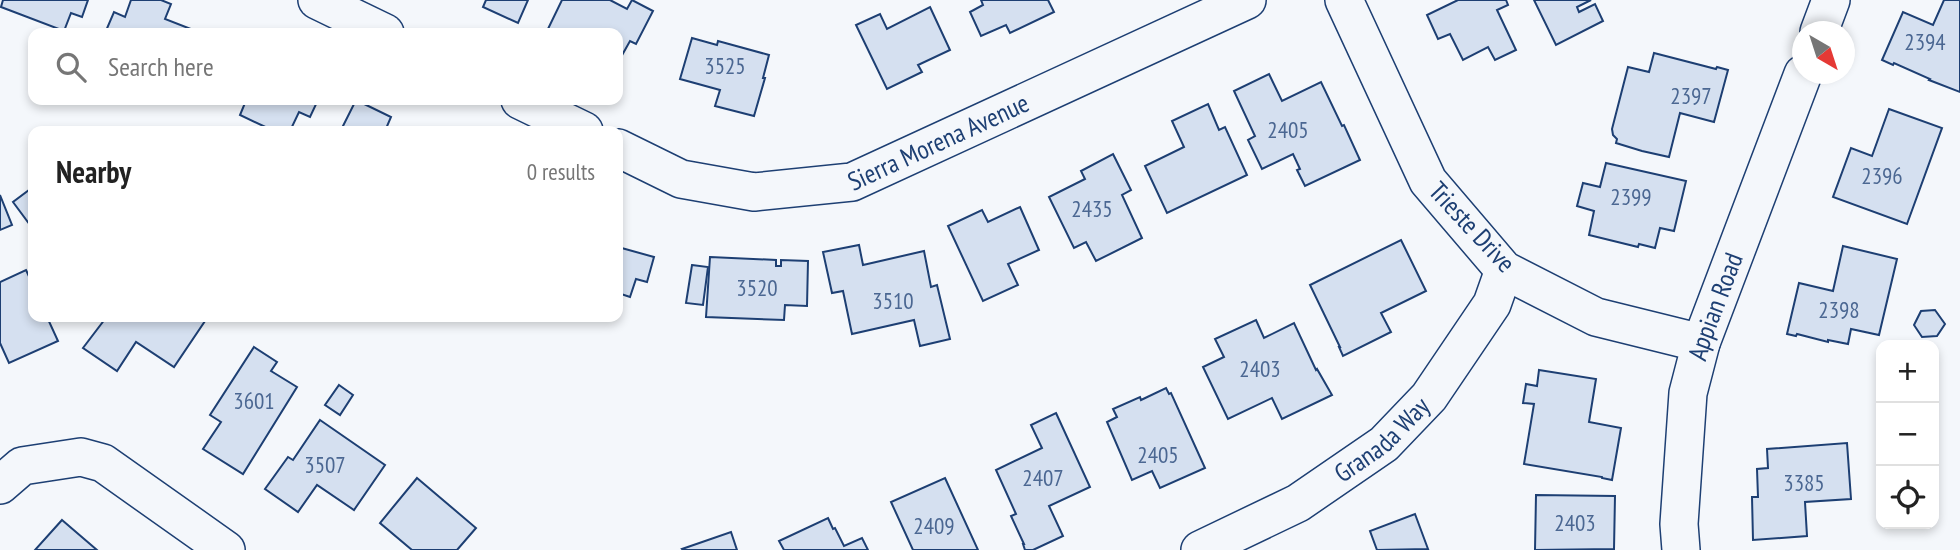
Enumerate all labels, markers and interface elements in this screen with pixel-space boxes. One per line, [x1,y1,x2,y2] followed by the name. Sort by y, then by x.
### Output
[1792,21,1855,84] north arrow
[1904,27,1946,56] house number: 2394
[28,28,623,105] search box
[52,48,90,86] icon: search
[108,50,214,83] text: Search here
[704,51,746,80] house number: 3525
[1670,81,1712,110] house number: 2397
[842,86,1034,198] street label: Sierra Morena Avenue
[1267,115,1309,144] house number: 2405
[56,152,131,191] text: Nearby
[527,157,595,186] text: 0 results
[1861,161,1903,190] house number: 2396
[1422,174,1523,279] street label: Trieste Drive
[1610,182,1652,211] house number: 2399
[1071,194,1113,223] house number: 2435
[1680,248,1750,364] street label: Appian Road
[736,273,778,302] house number: 3520
[872,286,914,315] house number: 3510
[1818,295,1860,324] house number: 2398
[1876,340,1939,529] map controls
[1876,340,1939,403] button: +
[1239,354,1281,383] house number: 2403
[233,386,275,415] house number: 3601
[1328,390,1436,489] street label: Granada Way
[1876,403,1939,466] button: −
[1137,440,1179,469] house number: 2405
[304,450,346,479] house number: 3507
[1022,463,1064,492] house number: 2407
[1876,466,1939,529] button: locate
[1783,468,1825,497] house number: 3385
[1554,508,1596,537] house number: 2403
[913,511,955,540] house number: 2409

